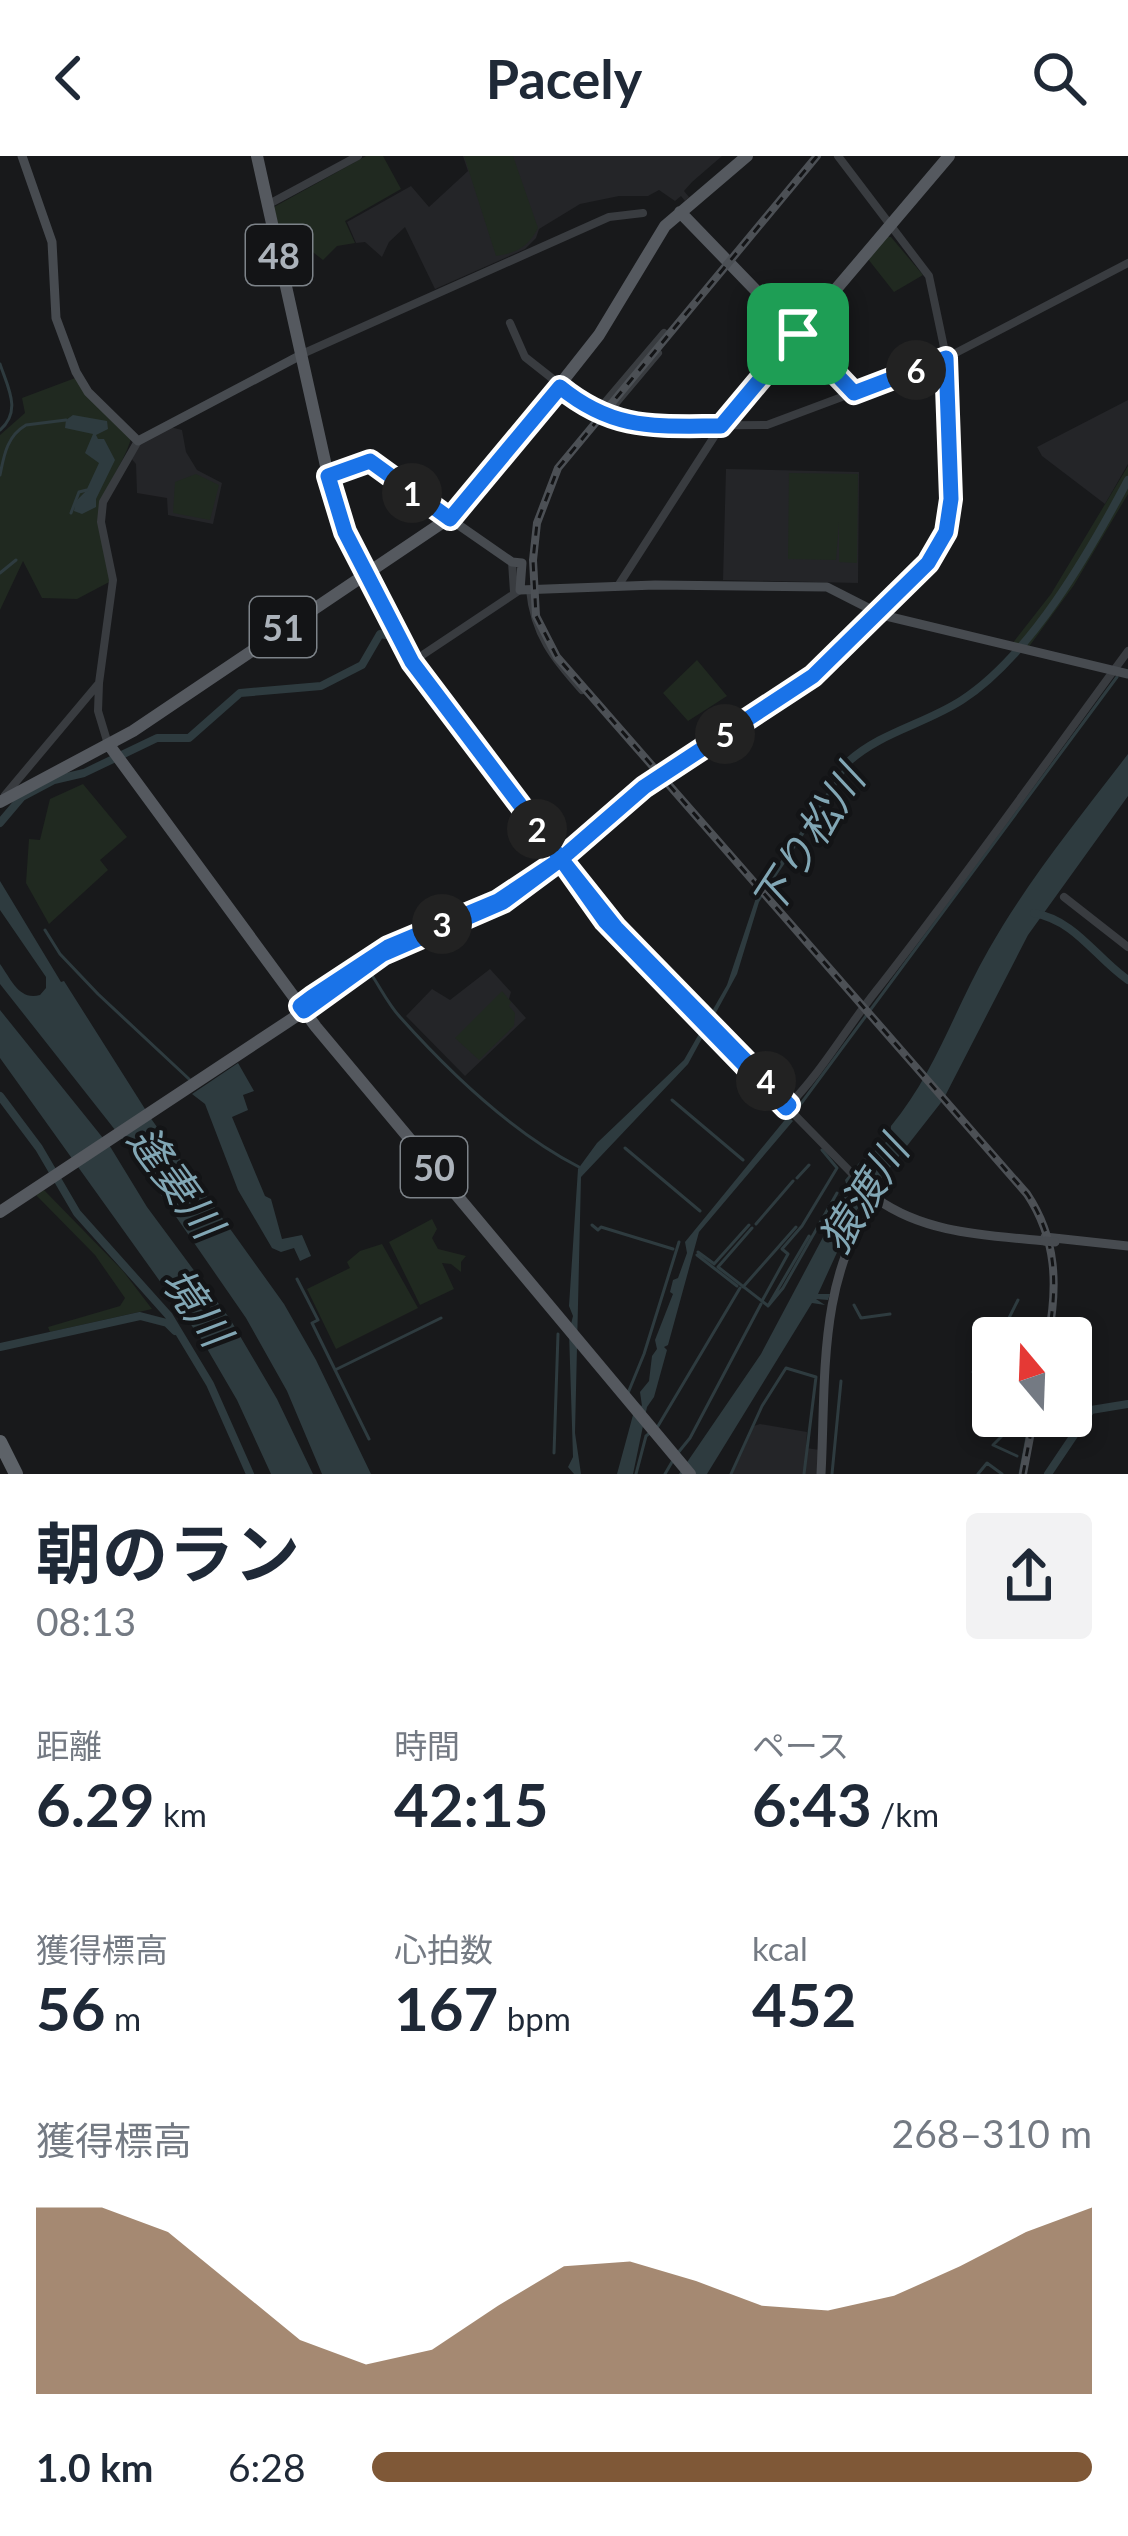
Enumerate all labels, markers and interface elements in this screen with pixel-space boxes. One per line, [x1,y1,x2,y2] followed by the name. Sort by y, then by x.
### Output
[36,45,102,111] icon: back
[1026,45,1092,111] icon: search
[486,46,642,111] text: Pacely
[246,225,312,285] road number: 48
[747,283,849,385] pin
[765,301,831,367] icon: arrive
[886,340,946,400] pin: 6
[906,350,926,390] text: 6
[382,463,442,523] pin: 1
[402,473,422,513] text: 1
[250,597,316,657] road number: 51
[695,704,755,764] pin: 5
[715,714,735,754] text: 5
[740,753,876,924] water label: 下り松川
[507,799,567,859] pin: 2
[527,809,547,849] text: 2
[412,894,472,954] pin: 3
[432,904,452,944] text: 3
[736,1051,796,1111] pin: 4
[756,1061,776,1101] text: 4
[119,1115,236,1250] water label: 逢妻川
[808,1124,920,1261] water label: 猿渡川
[401,1137,467,1197] road number: 50
[152,1257,244,1358] water label: 境川
[972,1317,1092,1437] north arrow
[972,1317,1092,1437] map controls
[36,1513,300,1592] text: 朝のラン
[966,1513,1092,1639] button: share
[36,1598,136,1644] text: 08:13
[36,1725,102,1765] text: 距離
[394,1725,460,1765] text: 時間
[752,1725,849,1765] text: ペース
[36,1768,155,1840] text: 6.29
[394,1768,549,1840] text: 42:15
[752,1768,872,1840] text: 6:43
[155,1794,207,1834] text: km
[872,1794,939,1834] text: /km
[752,1928,808,1968] text: kcal
[36,1929,168,1969] text: 獲得標高
[394,1929,493,1969] text: 心拍数
[752,1968,856,2040] text: 452
[36,1972,106,2044] text: 56
[394,1972,498,2044] text: 167
[106,1998,141,2038] text: m
[498,1998,571,2038] text: bpm
[892,2110,1092,2156] text: 268–310 m
[36,2117,192,2163] text: 獲得標高
[36,2444,154,2490] text: 1.0 km
[228,2444,306,2490] text: 6:28

